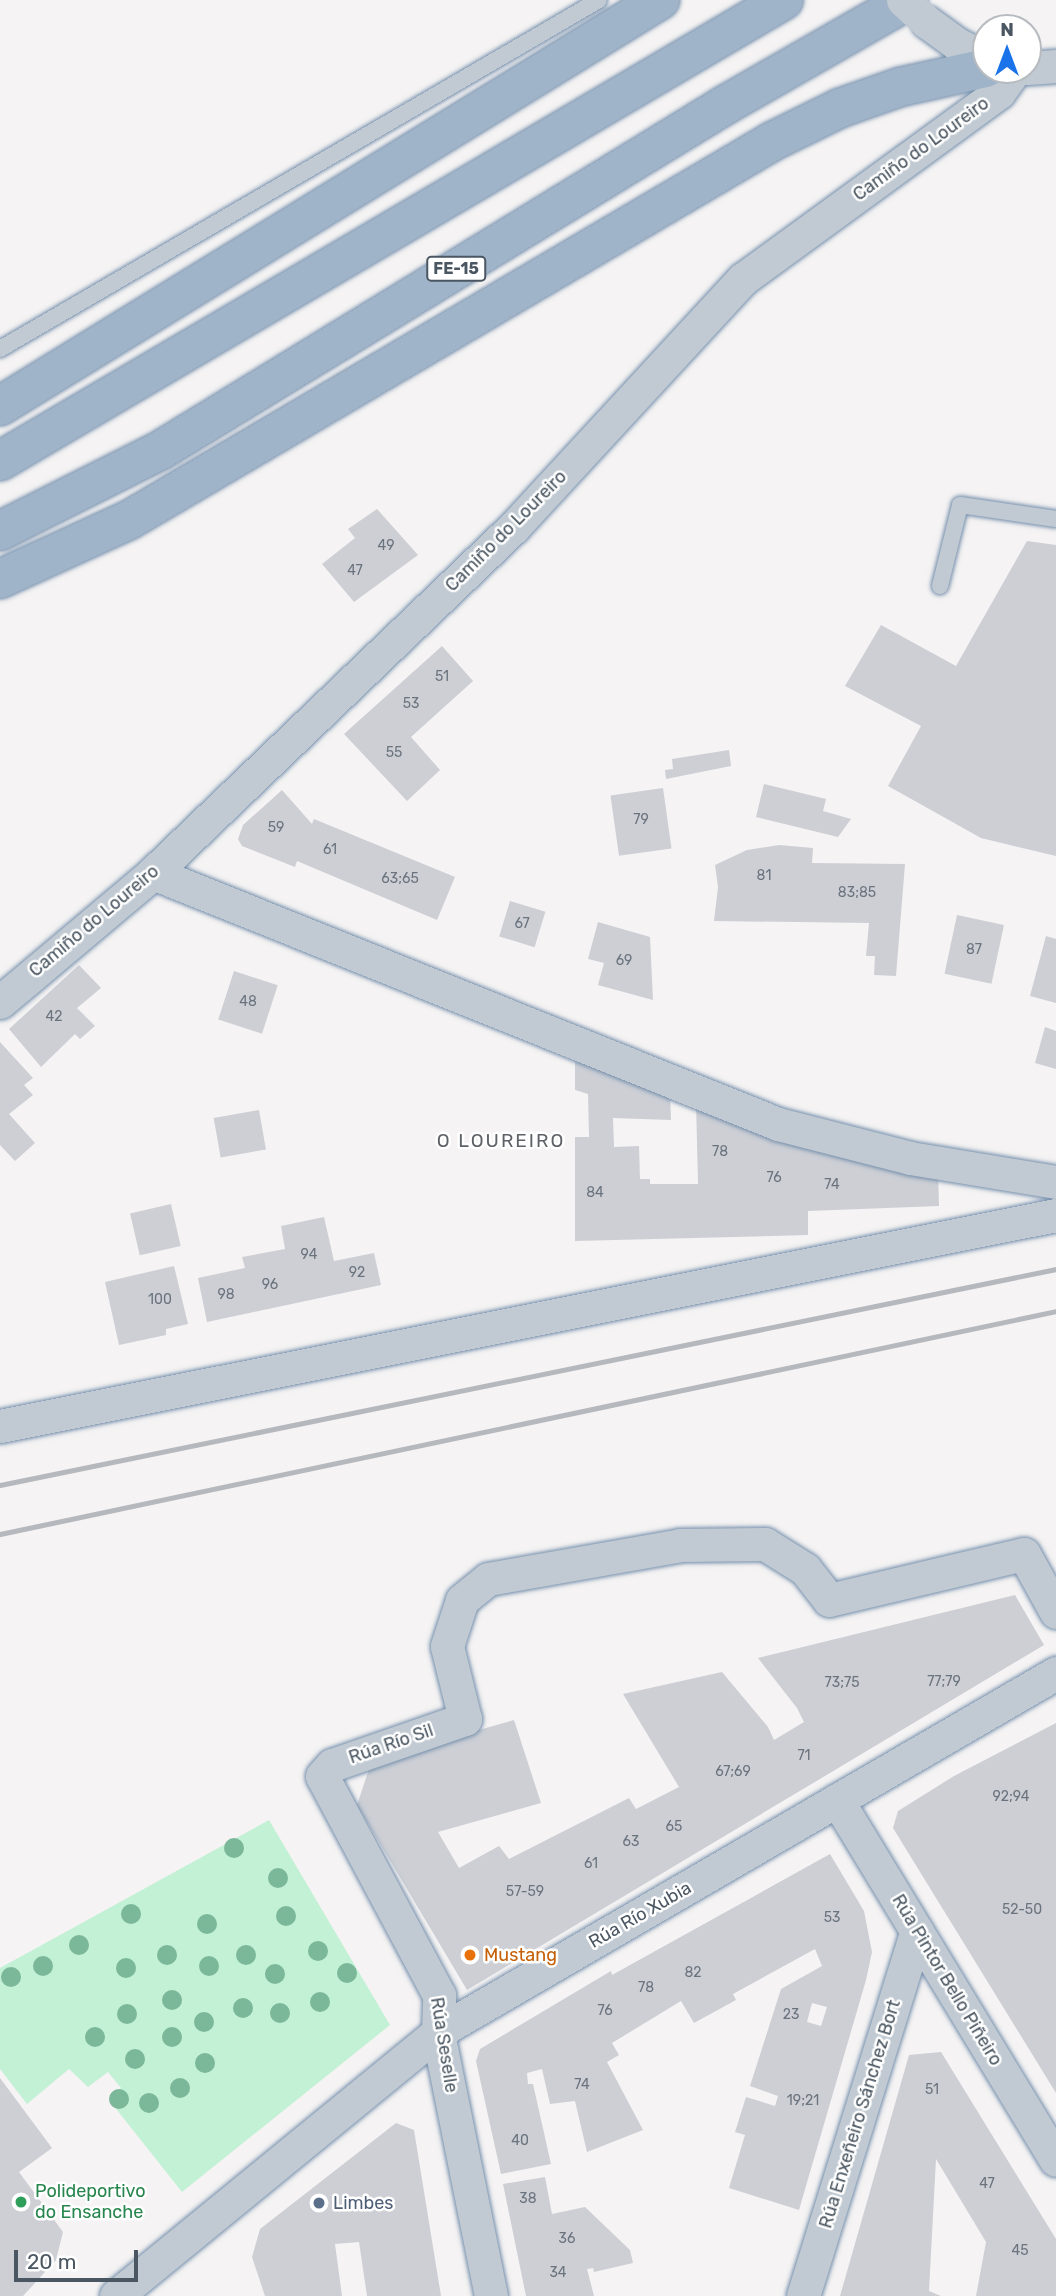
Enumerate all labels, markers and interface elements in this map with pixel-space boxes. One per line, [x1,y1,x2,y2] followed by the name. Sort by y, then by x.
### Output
[972,14,1042,84] north arrow
[1000,18,1014,41] text: N
[849,92,993,206] street label: Camiño do Loureiro
[426,256,486,282] road number: FE-15
[441,466,571,596] street label: Camiño do Loureiro
[378,538,394,554] house number: 49
[347,563,363,579] house number: 47
[435,669,449,685] house number: 51
[403,696,419,712] house number: 53
[386,745,402,761] house number: 55
[633,812,649,828] house number: 79
[268,820,284,836] house number: 59
[323,842,337,858] house number: 61
[25,860,163,982] street label: Camiño do Loureiro
[757,868,771,884] house number: 81
[381,871,419,887] house number: 63;65
[838,885,876,901] house number: 83;85
[514,916,530,932] house number: 67
[966,942,982,958] house number: 87
[616,953,632,969] house number: 69
[239,994,257,1010] house number: 48
[46,1009,62,1025] house number: 42
[438,1130,564,1152] district label: O LOUREIRO
[712,1144,728,1160] house number: 78
[766,1170,782,1186] house number: 76
[824,1177,840,1193] house number: 74
[586,1185,604,1201] house number: 84
[301,1247,317,1263] house number: 94
[349,1265,365,1281] house number: 92
[262,1277,278,1293] house number: 96
[217,1287,235,1303] house number: 98
[148,1292,172,1308] house number: 100
[927,1674,961,1690] house number: 77;79
[825,1675,859,1691] house number: 73;75
[346,1719,436,1769] street label: Rúa Río Sil
[797,1748,811,1764] house number: 71
[715,1764,751,1780] house number: 67;69
[992,1789,1030,1805] house number: 92;94
[666,1819,682,1835] house number: 65
[623,1834,639,1850] house number: 63
[584,1856,598,1872] house number: 61
[585,1877,695,1953] street label: Rúa Río Xubia
[506,1884,544,1900] house number: 57-59
[887,1890,1007,2070] street label: Rúa Pintor Bello Piñeiro
[1002,1902,1042,1918] house number: 52-50
[824,1910,840,1926] house number: 53
[484,1944,557,1966] place label: Mustang
[462,1947,478,1963] marker: Mustang
[684,1965,702,1981] house number: 82
[638,1980,654,1996] house number: 78
[426,1996,462,2094] street label: Rúa Seselle
[815,1997,905,2231] street label: Rúa Enxeñeiro Sánchez Bort
[597,2003,613,2019] house number: 76
[783,2007,799,2023] house number: 23
[574,2077,590,2093] house number: 74
[925,2082,939,2098] house number: 51
[787,2093,819,2109] house number: 19;21
[511,2133,529,2149] house number: 40
[979,2176,995,2192] house number: 47
[35,2181,146,2224] place label: Polideportivo do Ensanche
[519,2191,537,2207] house number: 38
[333,2192,393,2214] place label: Limbes
[13,2194,29,2210] marker: Polideportivo do Ensanche
[311,2195,327,2211] marker: Limbes
[559,2231,575,2247] house number: 36
[18,2236,142,2280] scale bar
[1011,2243,1029,2259] house number: 45
[27,2249,76,2274] text: 20 m
[549,2265,567,2281] house number: 34

